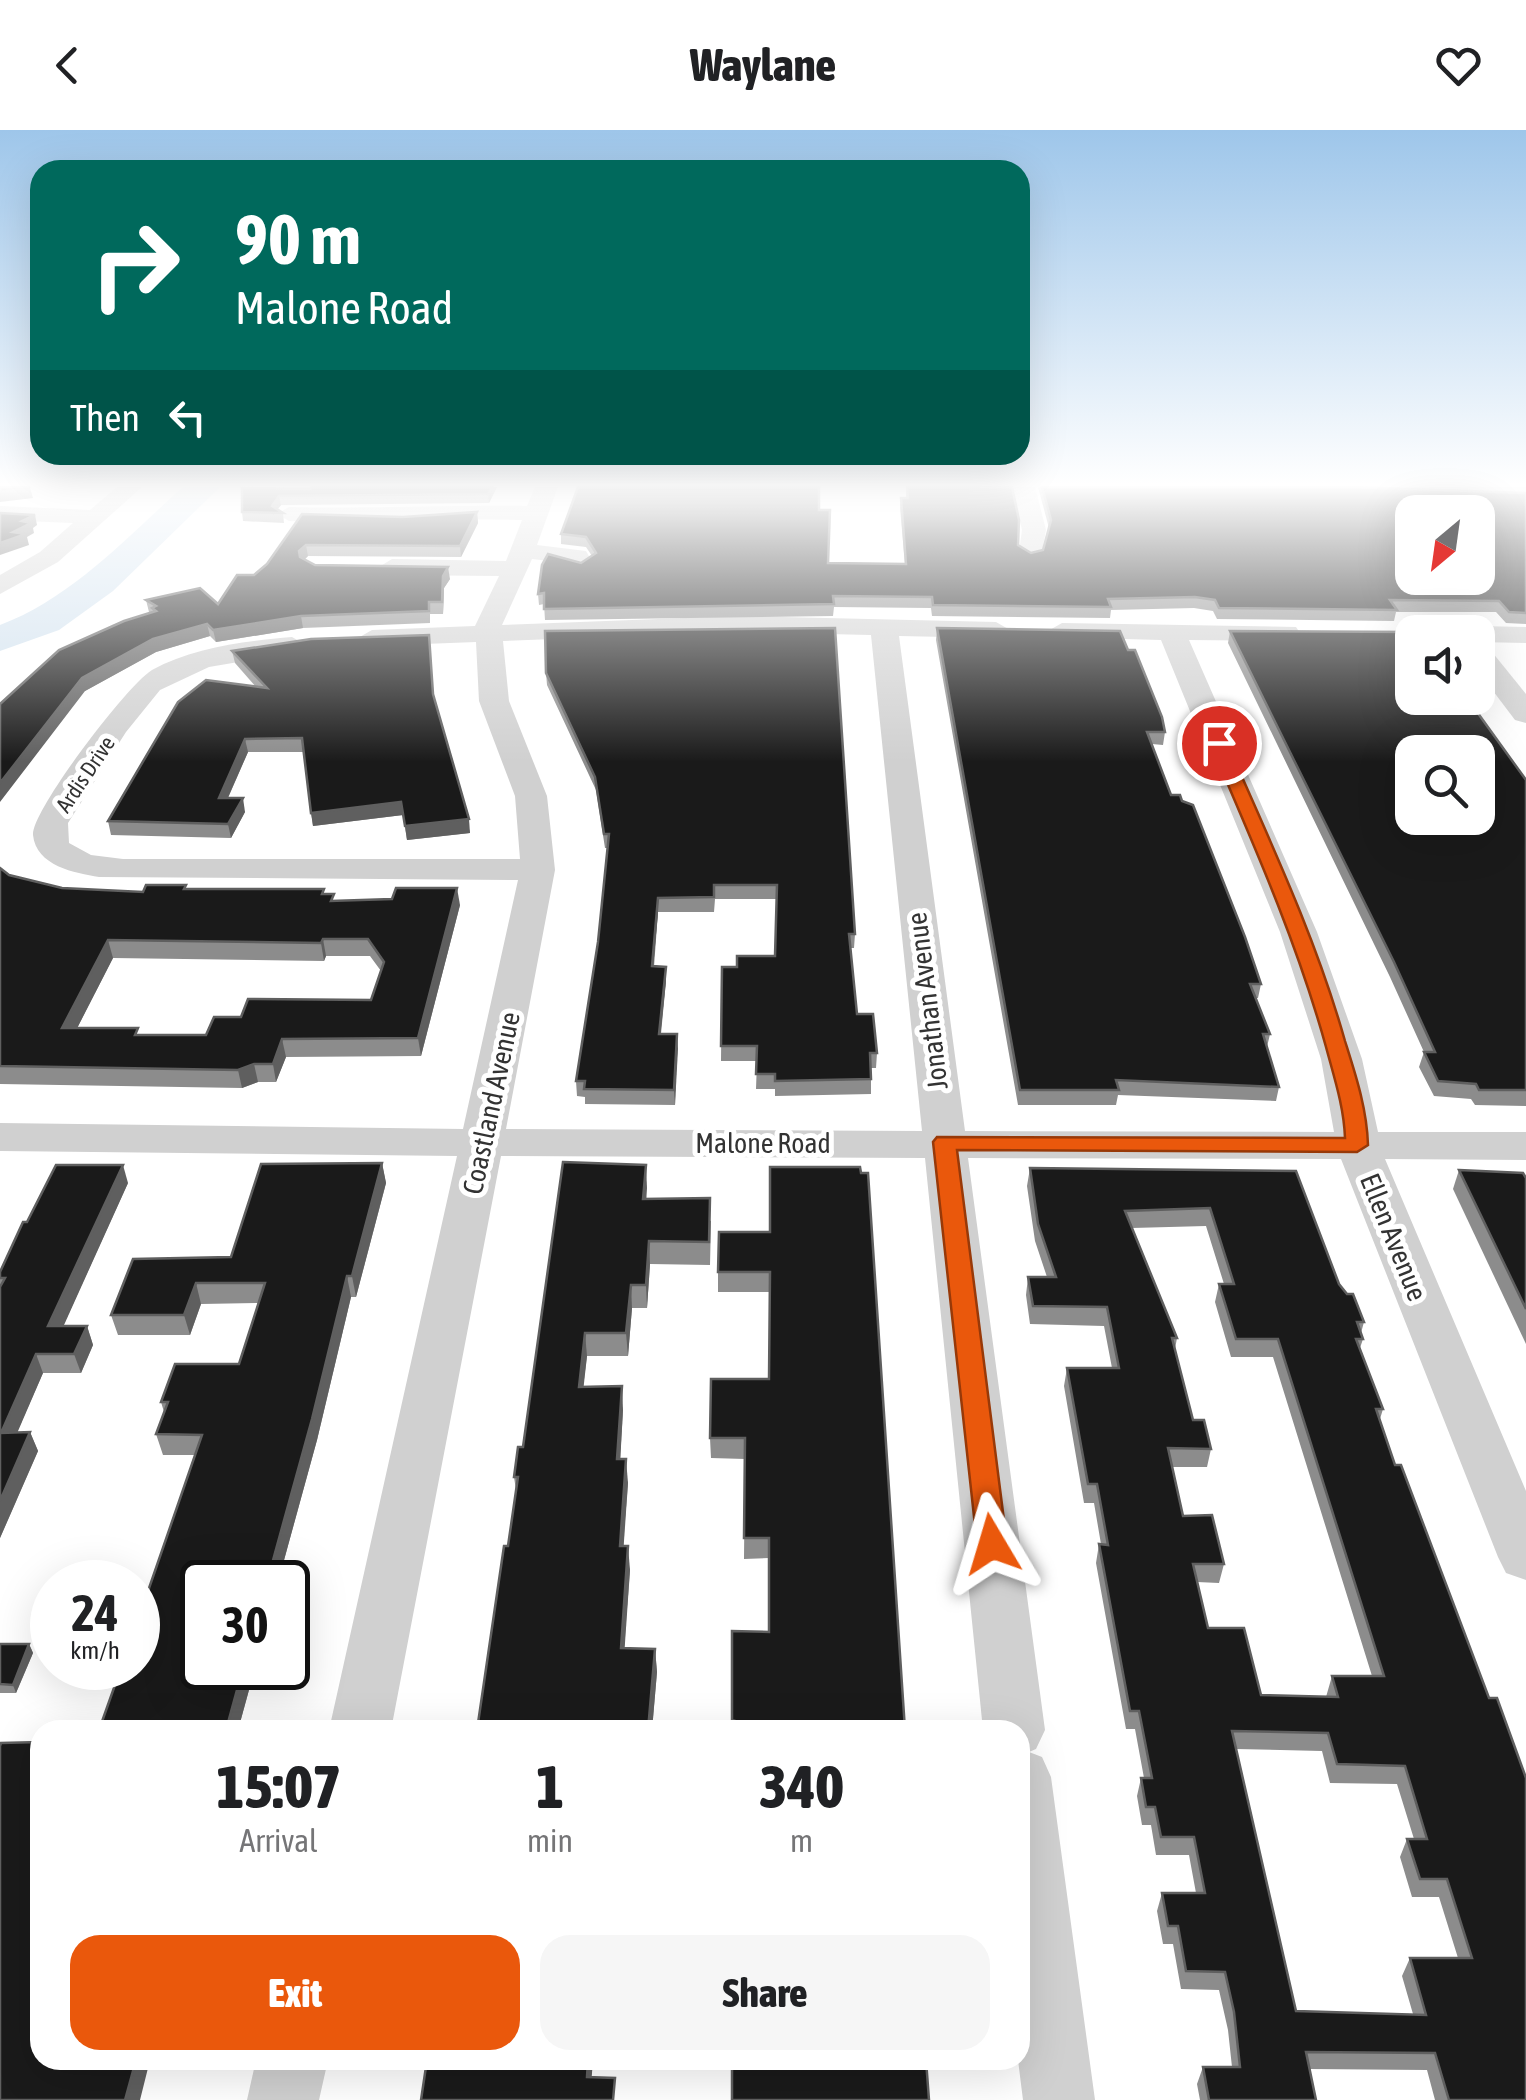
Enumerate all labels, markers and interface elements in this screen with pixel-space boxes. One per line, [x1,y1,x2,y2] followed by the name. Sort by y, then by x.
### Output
[40,38,95,93] icon: back
[1431,38,1486,93] icon: heart
[690,39,836,91] text: Waylane
[235,199,361,279] text: 90 m
[70,200,200,330] icon: right
[235,282,453,334] text: Malone Road
[160,390,215,445] icon: left
[70,396,140,439] text: Then
[1395,495,1495,595] north arrow
[1395,495,1495,835] map controls
[1395,615,1495,715] button: sound
[1177,701,1262,786] pin
[1192,716,1247,771] icon: arrive
[50,731,120,817] street label: Ardis Drive
[1395,735,1495,835] button: search
[900,911,954,1091] street label: Jonathan Avenue
[456,1009,526,1197] street label: Coastland Avenue
[695,1127,831,1159] street label: Malone Road
[1354,1169,1434,1305] street label: Ellen Avenue
[940,1492,1044,1596] position arrow
[180,1560,310,1690] speed limit sign: 30
[71,1584,118,1642] text: 24
[70,1636,120,1664] text: km/h
[216,1752,341,1821] text: 15:07
[536,1752,564,1821] text: 1
[759,1752,844,1821] text: 340
[239,1822,318,1859] text: Arrival
[527,1822,573,1859] text: min
[790,1822,813,1859] text: m
[70,1935,520,2050] button: Exit
[540,1935,990,2050] button: Share

